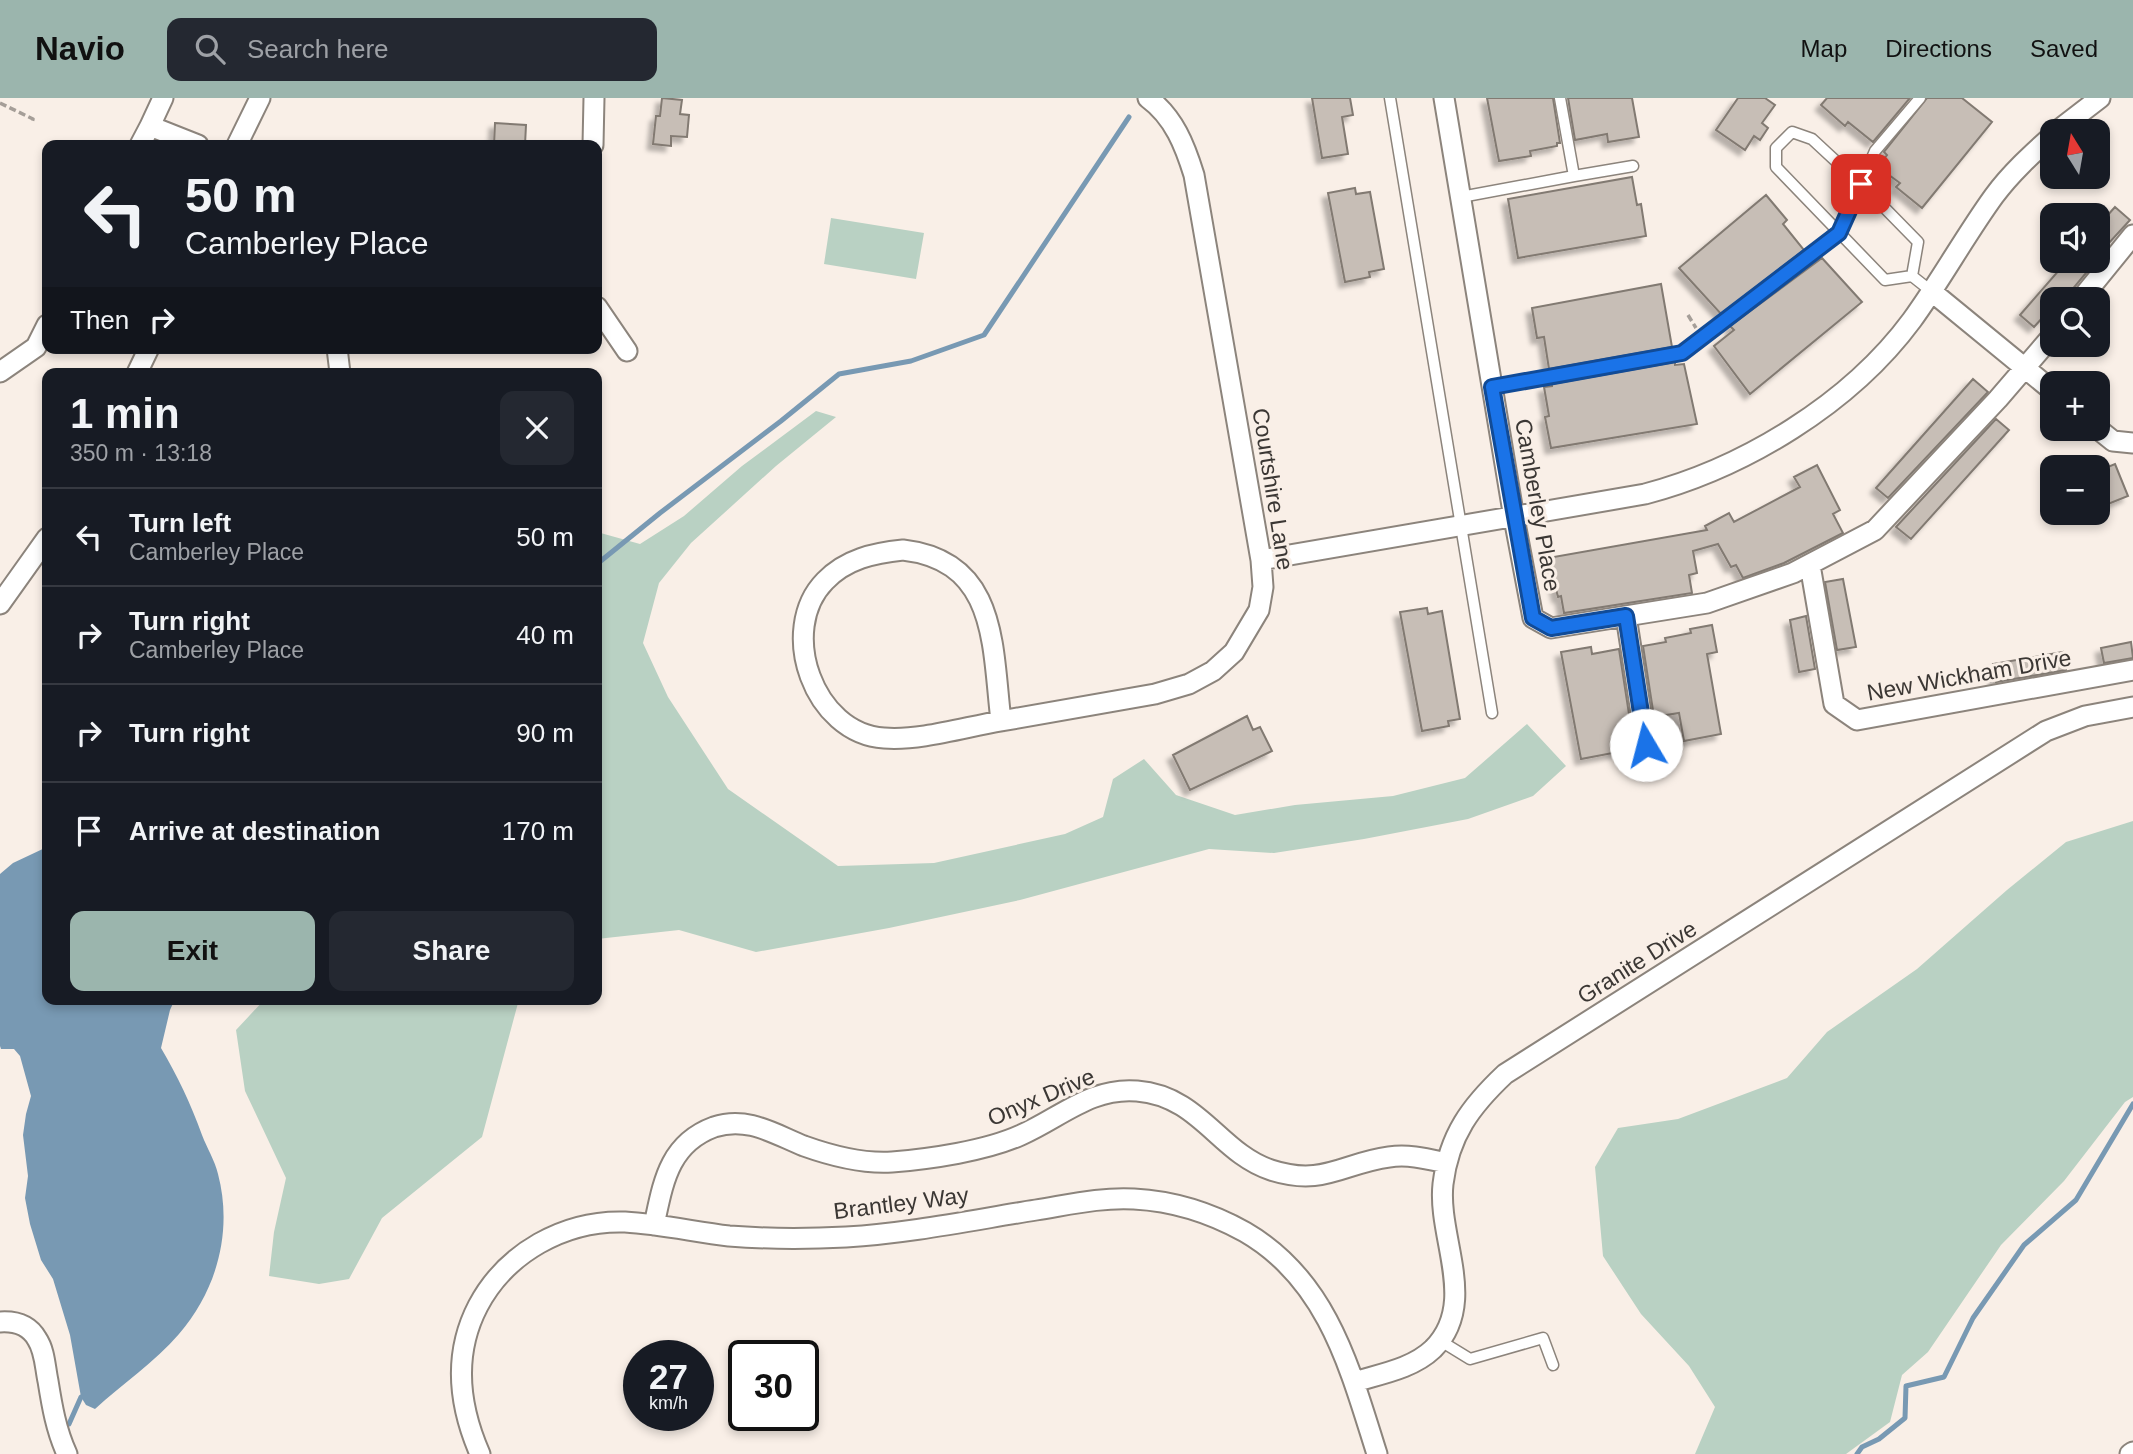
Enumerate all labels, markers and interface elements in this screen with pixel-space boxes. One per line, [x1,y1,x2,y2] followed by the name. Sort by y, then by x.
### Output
[167,18,657,81] search box
[35,30,125,67] text: Navio
[191,30,229,68] icon: search
[247,34,389,64] text: Search here
[1801,35,1847,62] text: Map
[1885,35,1992,62] text: Directions
[2030,35,2098,62] text: Saved
[2040,119,2110,189] north arrow
[2040,119,2110,525] map controls
[1831,154,1891,214] pin
[1842,165,1880,203] icon: arrive
[70,168,161,259] icon: left
[185,168,297,222] text: 50 m
[2040,203,2110,273] button: sound
[185,225,429,261] text: Camberley Place
[2040,287,2110,357] button: search
[143,301,181,339] icon: right
[70,305,129,335] text: Then
[2040,371,2110,441] button: +
[70,390,180,437] text: 1 min
[500,391,574,465] button: close
[1247,406,1299,572] street label: Courtshire Lane
[1510,417,1566,593] street label: Camberley Place
[70,440,212,466] text: 350 m · 13:18
[2040,455,2110,525] button: −
[129,508,231,538] text: Turn left
[70,518,108,556] icon: left
[516,522,574,552] text: 50 m
[129,539,304,565] text: Camberley Place
[129,606,250,636] text: Turn right
[70,616,108,654] icon: right
[516,620,574,650] text: 40 m
[129,637,304,663] text: Camberley Place
[1865,644,2073,706] street label: New Wickham Drive
[1609,708,1683,782] position arrow
[70,714,108,752] icon: right
[129,718,250,748] text: Turn right
[516,718,574,748] text: 90 m
[70,812,108,850] icon: arrive
[129,816,380,846] text: Arrive at destination
[502,816,574,846] text: 170 m
[70,911,315,991] button: Exit
[329,911,574,991] button: Share
[1573,915,1701,1009] street label: Granite Drive
[984,1063,1098,1131] street label: Onyx Drive
[832,1182,971,1224] street label: Brantley Way
[728,1340,819,1431] speed limit sign: 30
[649,1357,688,1396] text: 27
[649,1393,688,1413] text: km/h

